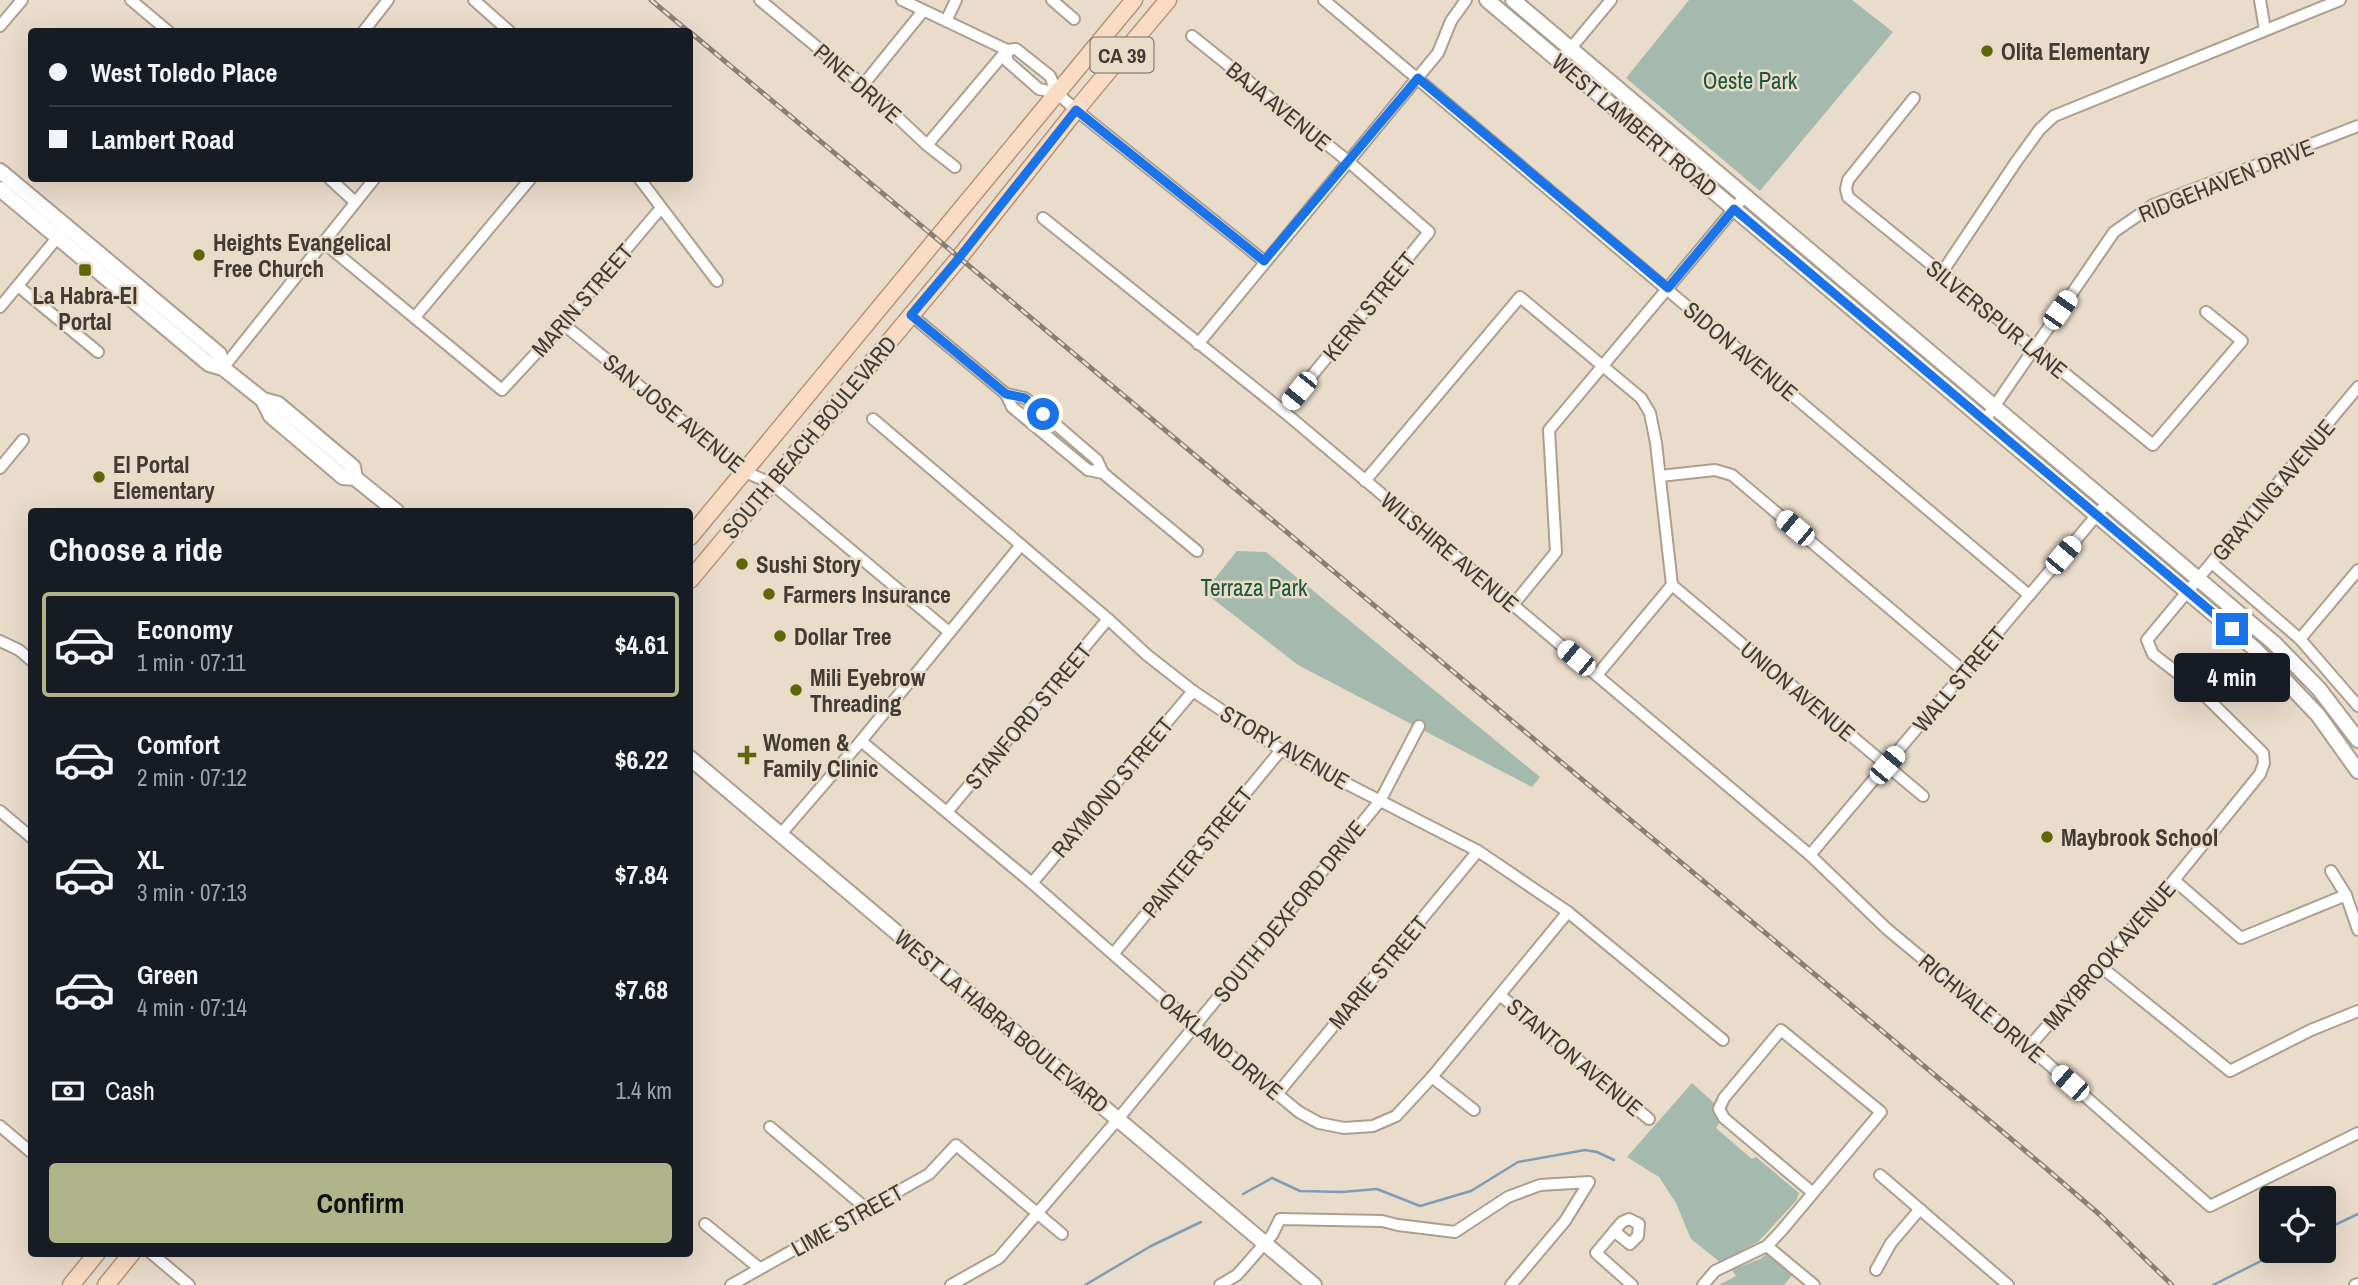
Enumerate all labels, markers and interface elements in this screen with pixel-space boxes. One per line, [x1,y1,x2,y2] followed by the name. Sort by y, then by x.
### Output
[807,36,909,130] street label: PINE DRIVE
[2001,36,2150,67] place label: Olita Elementary
[1090,38,1154,72] road number: CA 39
[1979,43,1995,59] marker: Olita Elementary
[1546,46,1724,204] street label: WEST LAMBERT ROAD
[1220,54,1338,158] street label: BAJA AVENUE
[91,55,277,90] text: West Toledo Place
[1703,65,1798,96] park label: Oeste Park
[91,122,234,157] text: Lambert Road
[2134,131,2318,229] street label: RIDGEHAVEN DRIVE
[213,227,391,284] place label: Heights Evangelical Free Church
[524,236,640,363] street label: MARIN STREET
[1315,245,1423,367] street label: KERN STREET
[191,247,207,263] marker: Heights Evangelical Free Church
[1920,253,2074,385] street label: SILVERSPUR LANE
[77,262,93,278] marker: La Habra-El Portal
[33,280,137,337] place label: La Habra-El Portal
[2040,287,2081,333] car
[1677,294,1805,408] street label: SIDON AVENUE
[715,329,903,545] street label: SOUTH BEACH BOULEVARD
[597,346,751,480] street label: SAN JOSE AVENUE
[1278,368,1321,414] car
[1027,398,1059,430] route start
[2204,412,2342,568] street label: GRAYLING AVENUE
[113,449,215,506] place label: El Portal Elementary
[91,469,107,485] marker: El Portal Elementary
[1374,485,1526,619] street label: WILSHIRE AVENUE
[1773,506,1818,550] car
[49,528,223,571] text: Choose a ride
[2042,532,2085,578] car
[756,549,861,580] place label: Sushi Story
[734,556,750,572] marker: Sushi Story
[1201,572,1308,603] park label: Terraza Park
[783,579,951,610] place label: Farmers Insurance
[761,586,777,602] marker: Farmers Insurance
[137,612,233,647] text: Economy
[53,613,116,676] icon: car
[2216,613,2248,645] route end
[1905,619,2013,739] street label: WALL STREET
[794,621,892,652] place label: Dollar Tree
[615,627,668,662] text: $4.61
[772,628,788,644] marker: Dollar Tree
[1734,634,1862,748] street label: UNION AVENUE
[958,636,1099,796] street label: STANFORD STREET
[1554,636,1599,680] car
[137,647,246,678] text: 1 min · 07:11
[2174,654,2290,702] callout: 4 min
[810,662,926,719] place label: Mili Eyebrow Threading
[2207,662,2257,693] text: 4 min
[788,682,804,698] marker: Mili Eyebrow Threading
[1215,697,1355,797] street label: STORY AVENUE
[1044,710,1180,864] street label: RAYMOND STREET
[137,727,220,762] text: Comfort
[763,727,878,784] place label: Women & Family Clinic
[53,728,116,791] icon: car
[615,742,668,777] text: $6.22
[1866,742,1909,788] car
[737,745,757,765] marker: Women & Family Clinic
[137,762,247,793] text: 2 min · 07:12
[1135,780,1260,924] street label: PAINTER STREET
[1206,813,1372,1009] street label: SOUTH DEXFORD DRIVE
[2061,822,2218,853] place label: Maybrook School
[2039,829,2055,845] marker: Maybrook School
[137,842,164,877] text: XL
[53,843,116,906] icon: car
[615,857,668,892] text: $7.84
[2036,874,2182,1036] street label: MAYBROOK AVENUE
[137,877,247,908] text: 3 min · 07:13
[1321,908,1435,1035] street label: MARIE STREET
[888,922,1116,1120] street label: WEST LA HABRA BOULEVARD
[1912,946,2052,1070] street label: RICHVALE DRIVE
[137,957,199,992] text: Green
[53,958,116,1021] icon: car
[615,972,668,1007] text: $7.68
[1152,985,1290,1107] street label: OAKLAND DRIVE
[1500,991,1650,1123] street label: STANTON AVENUE
[137,992,247,1023] text: 4 min · 07:14
[2048,1061,2093,1105] car
[49,1072,87,1110] icon: cash
[105,1073,155,1108] text: Cash
[615,1075,672,1106] text: 1.4 km
[49,1163,672,1243] button: Confirm
[785,1176,909,1264] street label: LIME STREET
[2259,1186,2336,1263] map controls
[2259,1186,2336,1263] button: locate

